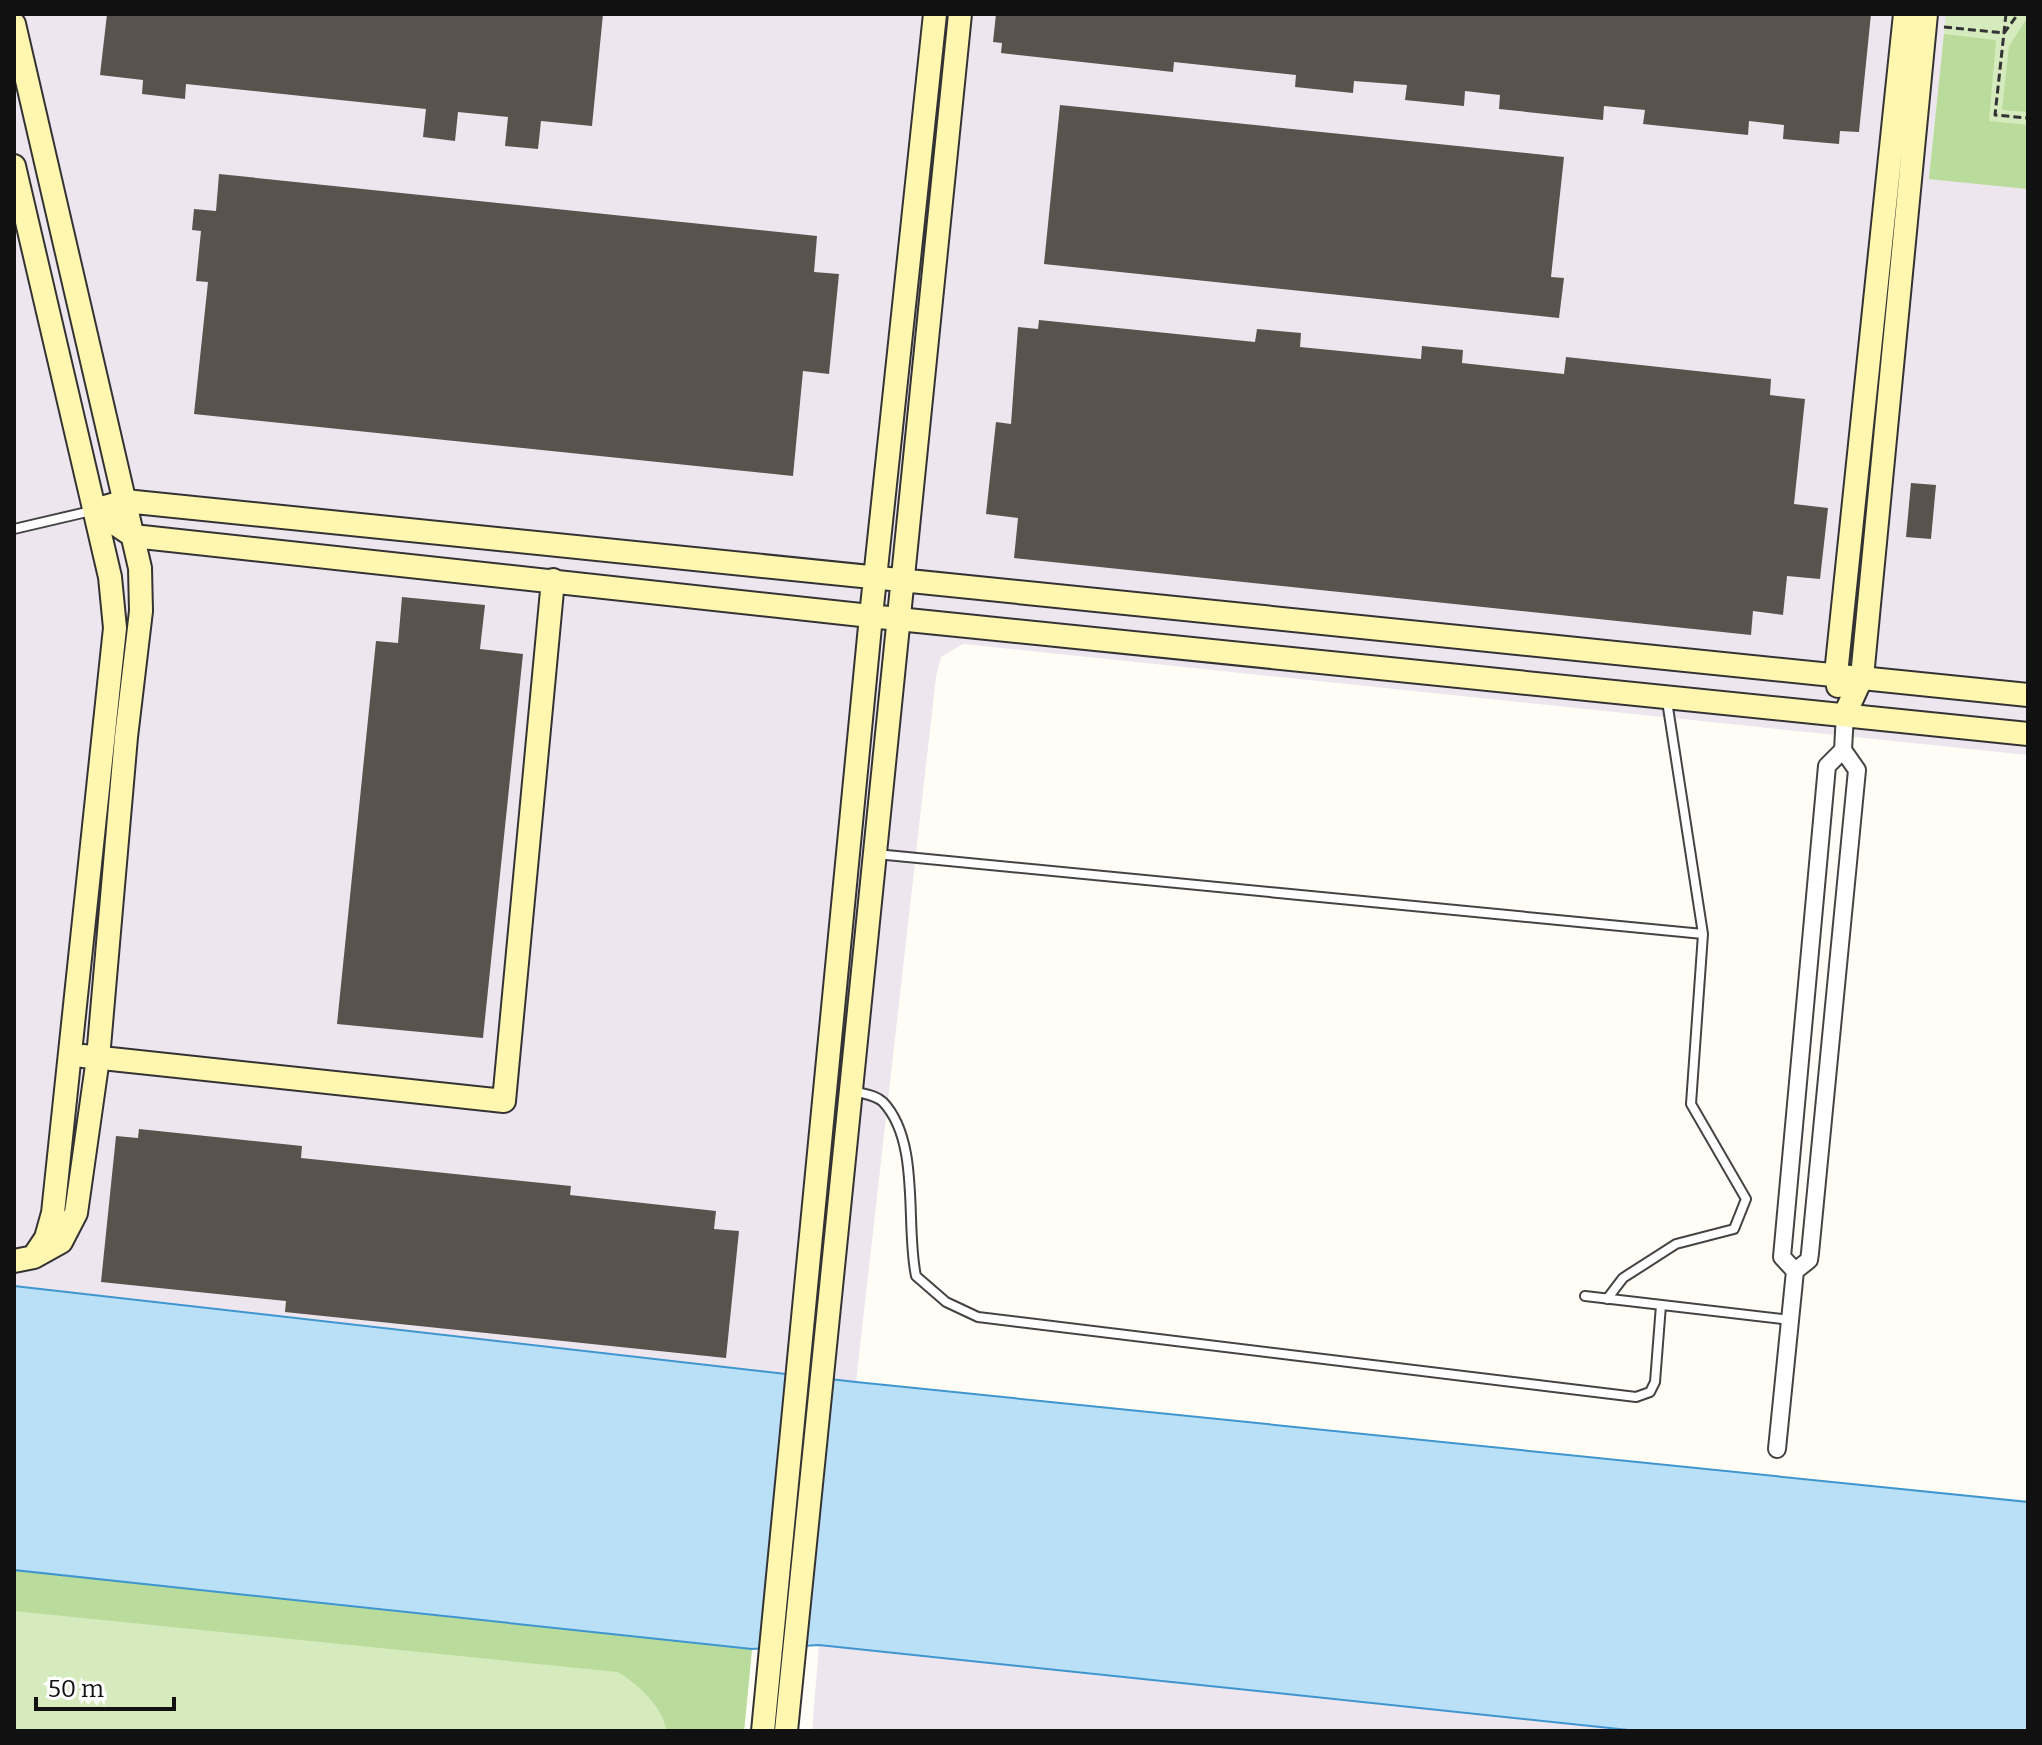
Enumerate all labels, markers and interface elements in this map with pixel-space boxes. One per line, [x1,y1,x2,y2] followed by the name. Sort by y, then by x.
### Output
[36,1661,174,1711] scale bar
[48,1675,104,1703] text: 50 m

